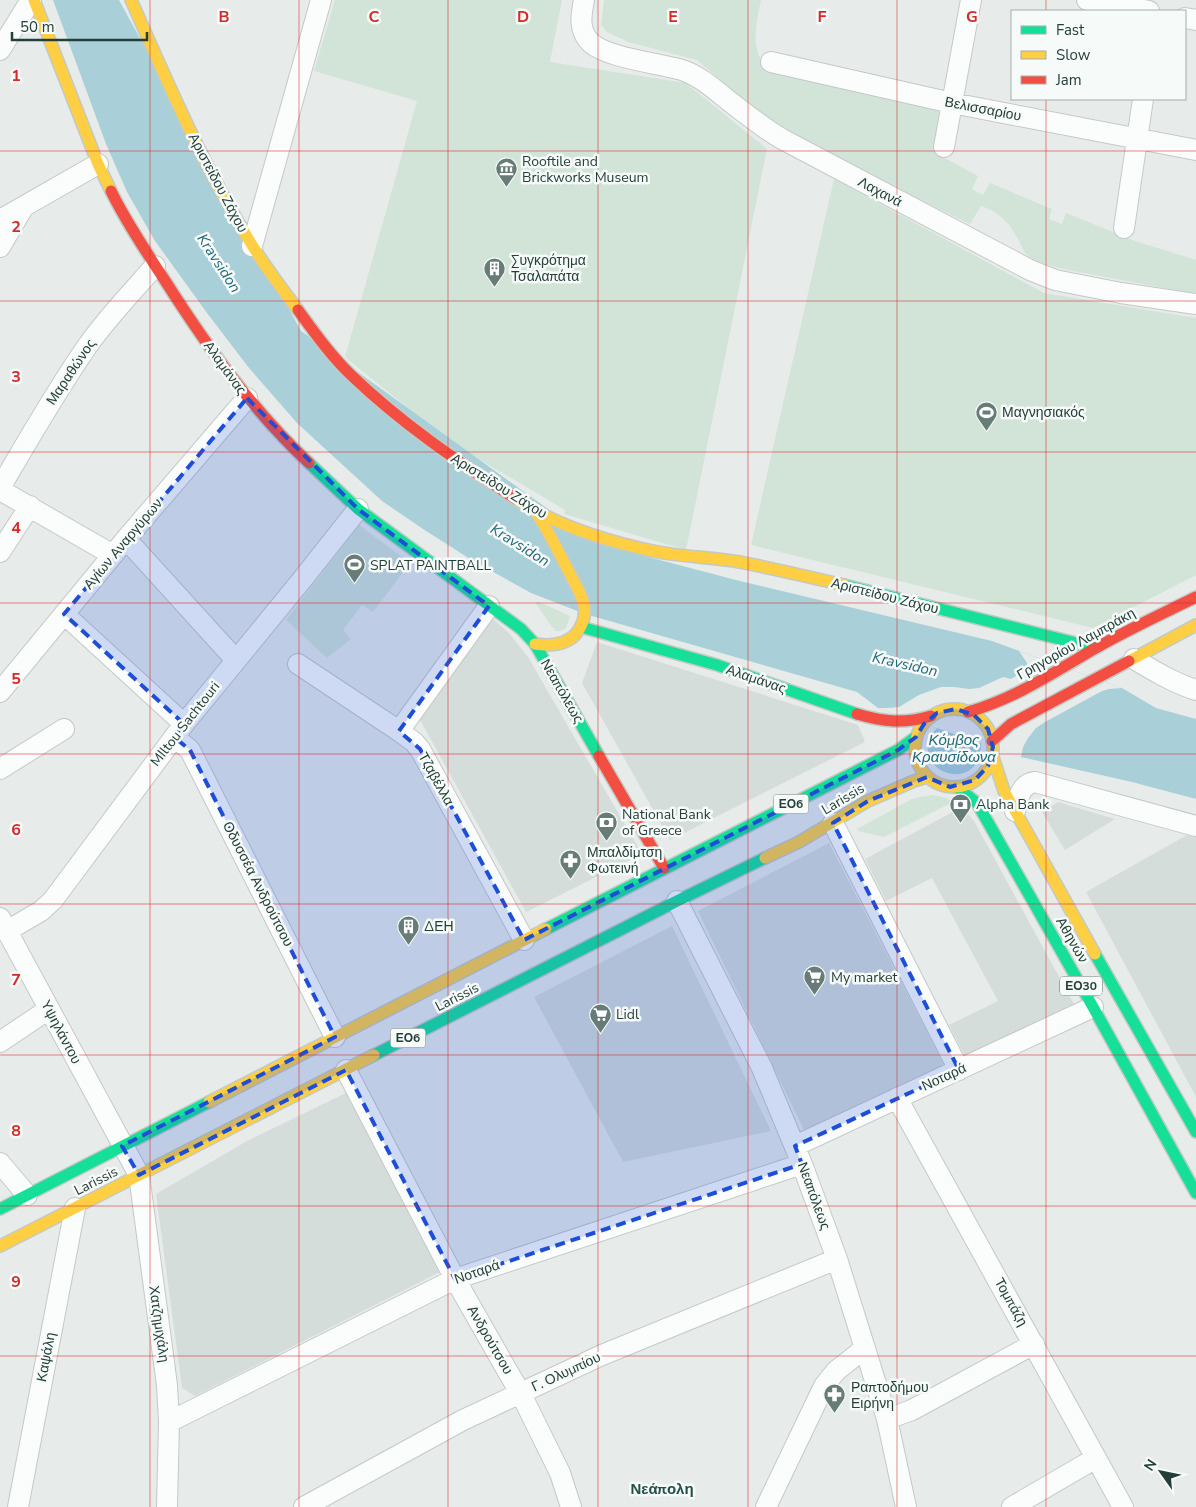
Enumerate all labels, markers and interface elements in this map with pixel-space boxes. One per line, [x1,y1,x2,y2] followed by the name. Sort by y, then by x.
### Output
[218,6,230,28] text: B
[369,6,380,28] text: C
[517,6,529,28] text: D
[668,6,678,28] text: E
[818,6,827,28] text: F
[966,6,978,28] text: G
[12,10,148,42] scale bar
[1011,10,1186,100] legend
[20,17,55,37] text: 50 m
[1056,20,1085,40] text: Fast
[1056,45,1091,65] text: Slow
[11,65,21,87] text: 1
[1055,70,1082,90] text: Jam
[943,92,1023,126] street label: Βελισσαρίου
[184,130,252,236] street label: Αριστείδου Ζάχου
[522,152,649,187] place label: Rooftile and Brickworks Museum
[494,157,518,188] museum icon: Rooftile and Brickworks Museum
[855,172,905,212] street label: Λαχανά
[11,216,21,238] text: 2
[193,230,245,296] water label: Kravsidon
[511,251,586,286] place label: Συγκρότημα Τσαλαπάτα
[483,256,507,287] building icon: Συγκρότημα Τσαλαπάτα
[42,335,100,409] street label: Μαραθώνος
[199,337,251,399] street label: Αλαμάνας
[11,366,21,388] text: 3
[974,400,998,431] sports icon: Μαγνησιακός
[1002,403,1085,422] place label: Μαγνησιακός
[447,449,551,523] street label: Αριστείδου Ζάχου
[79,494,167,594] street label: Αγίων Αναργύρων
[11,517,21,539] text: 4
[487,519,553,571] water label: Kravsidon
[342,553,366,584] sports icon: SPLAT PAINTBALL
[370,556,492,575] place label: SPLAT PAINTBALL
[829,573,941,619] street label: Αριστείδου Ζάχου
[1013,604,1139,684] street label: Γρηγορίου Λαμπράκη
[870,647,940,681] water label: Kravsidon
[536,655,588,727] street label: Νεαπόλεως
[724,660,789,698] street label: Αλαμάνας
[11,668,21,690] text: 5
[146,678,224,770] street label: MIltou Sachtouri
[912,730,996,767] water label: Κόμβος Κραυσίδωνα
[414,749,458,809] street label: Τζαβέλλα
[818,779,868,819] street label: Larissis
[948,792,972,823] bank icon: Alpha Bank
[774,794,808,814] road number: ΕΟ6
[976,795,1050,814] place label: Alpha Bank
[622,805,712,840] place label: National Bank of Greece
[594,810,618,841] bank icon: National Bank of Greece
[218,818,298,950] street label: Οδυσσέα Ανδρούτσου
[11,819,21,841] text: 6
[587,843,662,878] place label: Μπαλδίμτση Φωτεινή
[559,848,583,879] pharmacy icon: Μπαλδίμτση Φωτεινή
[396,914,420,945] building icon: ΔΕΗ
[1051,914,1093,966] street label: Αθηνών
[424,917,454,936] place label: ΔΕΗ
[803,965,827,996] supermarket icon: My market
[831,968,897,987] place label: My market
[11,969,21,991] text: 7
[1060,976,1102,996] road number: ΕΟ30
[432,978,482,1016] street label: Larissis
[36,997,86,1067] street label: Υψηλάντου
[588,1002,612,1033] supermarket icon: Lidl
[616,1005,640,1024] place label: Lidl
[390,1028,426,1048] road number: ΕΟ6
[919,1058,969,1096] street label: Νοταρά
[11,1120,21,1142] text: 8
[793,1159,835,1233] street label: Νεαπόλεως
[71,1162,121,1200] street label: Larissis
[452,1255,502,1289] street label: Νοταρά
[11,1271,21,1293] text: 9
[990,1274,1032,1330] street label: Τομπάζη
[144,1284,174,1364] street label: Χατζημιχάλη
[463,1302,517,1378] street label: Ανδρούτσου
[32,1331,60,1383] street label: Καψάλη
[528,1348,604,1396] street label: Γ. Ολυμπίου
[851,1378,929,1413] place label: Ραπτοδήμου Ειρήνη
[823,1383,847,1414] pharmacy icon: Ραπτοδήμου Ειρήνη
[1136,1447,1186,1497] north arrow
[1140,1456,1161,1475] text: N
[630,1479,694,1499] district label: Νεάπολη

